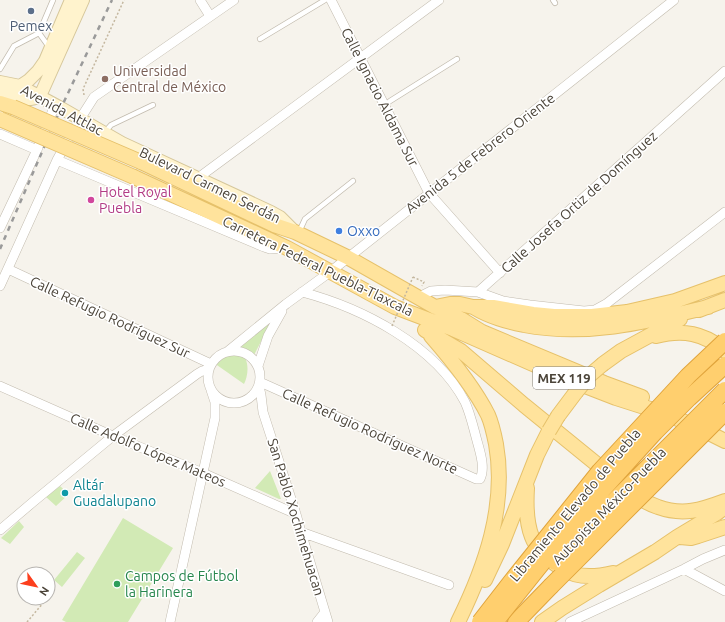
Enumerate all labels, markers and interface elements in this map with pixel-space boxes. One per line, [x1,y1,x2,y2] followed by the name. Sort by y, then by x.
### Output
[26,6,36,16] marker: Pemex
[10,18,52,34] place label: Pemex
[338,25,422,170] street label: Calle Ignacio Aldama Sur
[113,63,226,95] place label: Universidad Central de México
[100,74,110,84] marker: Universidad Central de México
[18,82,106,139] street label: Avenida Attlac
[402,90,558,216] street label: Avenida 5 de Febrero Oriente
[498,128,660,276] street label: Calle Josefa Ortiz de Domínguez
[137,144,283,226] street label: Bulevard Carmen Serdán
[99,184,172,216] place label: Hotel Royal Puebla
[86,195,96,205] marker: Hotel Royal Puebla
[220,213,416,319] street label: Carretera Federal Puebla-Tlaxcala
[347,223,380,239] place label: Oxxo
[334,226,344,236] marker: Oxxo
[28,273,193,361] street label: Calle Refugio Rodríguez Sur
[533,367,595,389] road number: MEX 119
[280,385,460,477] street label: Calle Refugio Rodríguez Norte
[68,410,228,490] street label: Calle Adolfo López Mateos
[506,425,644,585] street label: Libramiento Elevado de Puebla
[264,436,328,598] street label: San Pablo Xochimehuacan
[549,444,669,568] street label: Autopista México-Puebla
[73,477,156,509] place label: Altár Guadalupano
[60,488,70,498] marker: Altár Guadalupano
[16,566,56,606] north arrow
[125,568,239,600] place label: Campos de Fútbol la Harinera
[112,579,122,589] marker: Campos de Fútbol la Harinera
[37,585,52,598] text: N

